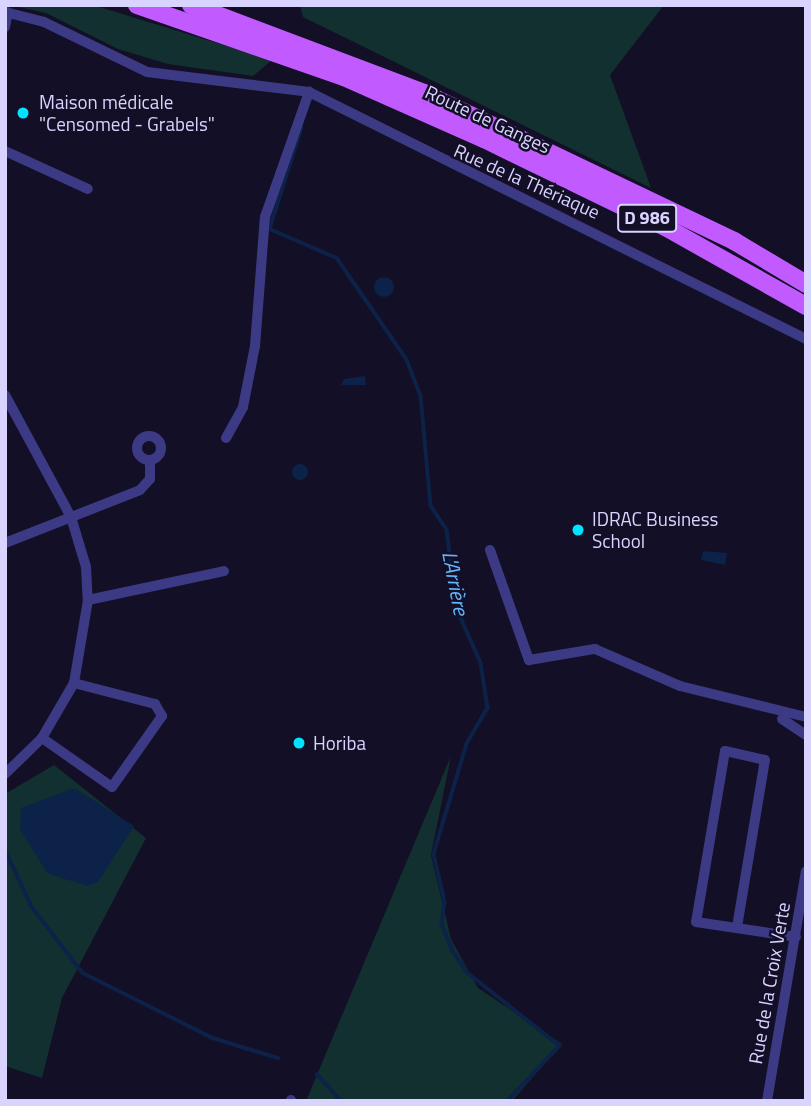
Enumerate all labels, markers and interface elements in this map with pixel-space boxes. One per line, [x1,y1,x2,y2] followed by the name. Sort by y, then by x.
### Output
[422,80,554,158] street label: Route de Ganges
[39,91,215,135] place label: Maison médicale "Censomed - Grabels"
[13,103,33,123] marker: Maison médicale "Censomed - Grabels"
[451,139,603,223] street label: Rue de la Thériaque
[616,204,678,232] road number: D 986
[592,508,718,552] place label: IDRAC Business School
[570,522,586,538] marker: IDRAC Business School
[437,549,475,617] water label: L'Arrière
[313,732,366,754] place label: Horiba
[291,735,307,751] marker: Horiba
[744,900,794,1066] street label: Rue de la Croix Verte

